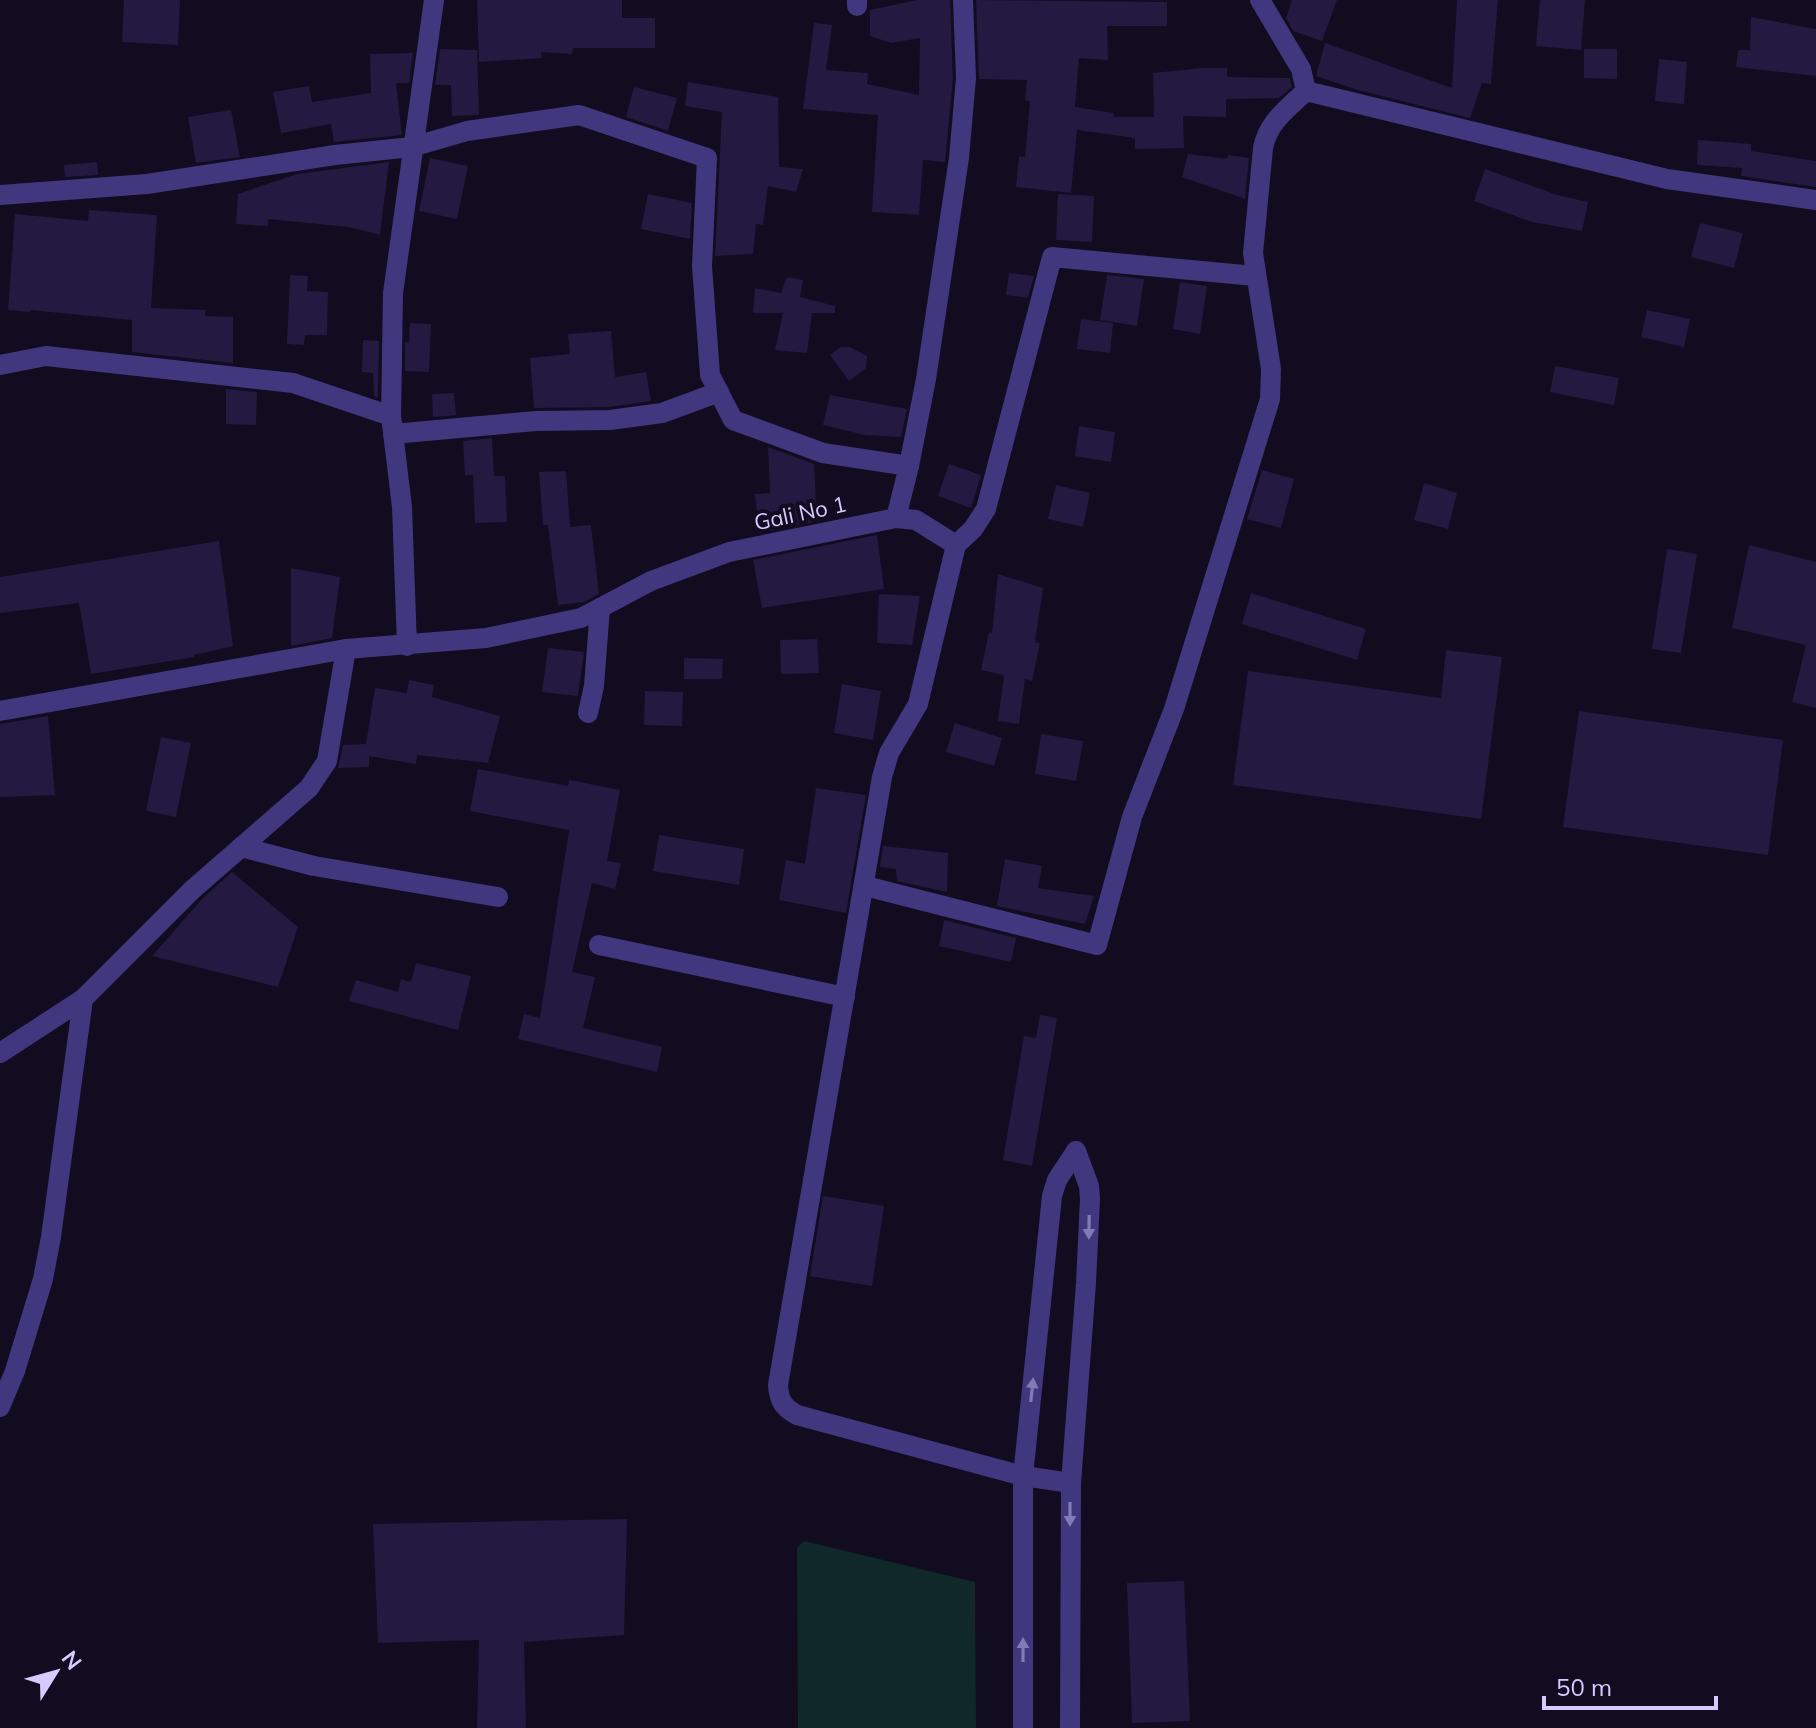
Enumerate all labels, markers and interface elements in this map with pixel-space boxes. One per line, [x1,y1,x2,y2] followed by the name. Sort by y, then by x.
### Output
[751,490,849,536] street label: Gali No 1
[1083,1215,1095,1240] one-way arrow
[1026,1378,1039,1403] one-way arrow
[1064,1502,1077,1527] one-way arrow
[16,1632,96,1712] north arrow
[1017,1637,1029,1662] one-way arrow
[56,1645,88,1675] text: N
[1544,1660,1716,1710] scale bar
[1556,1672,1612,1702] text: 50 m

